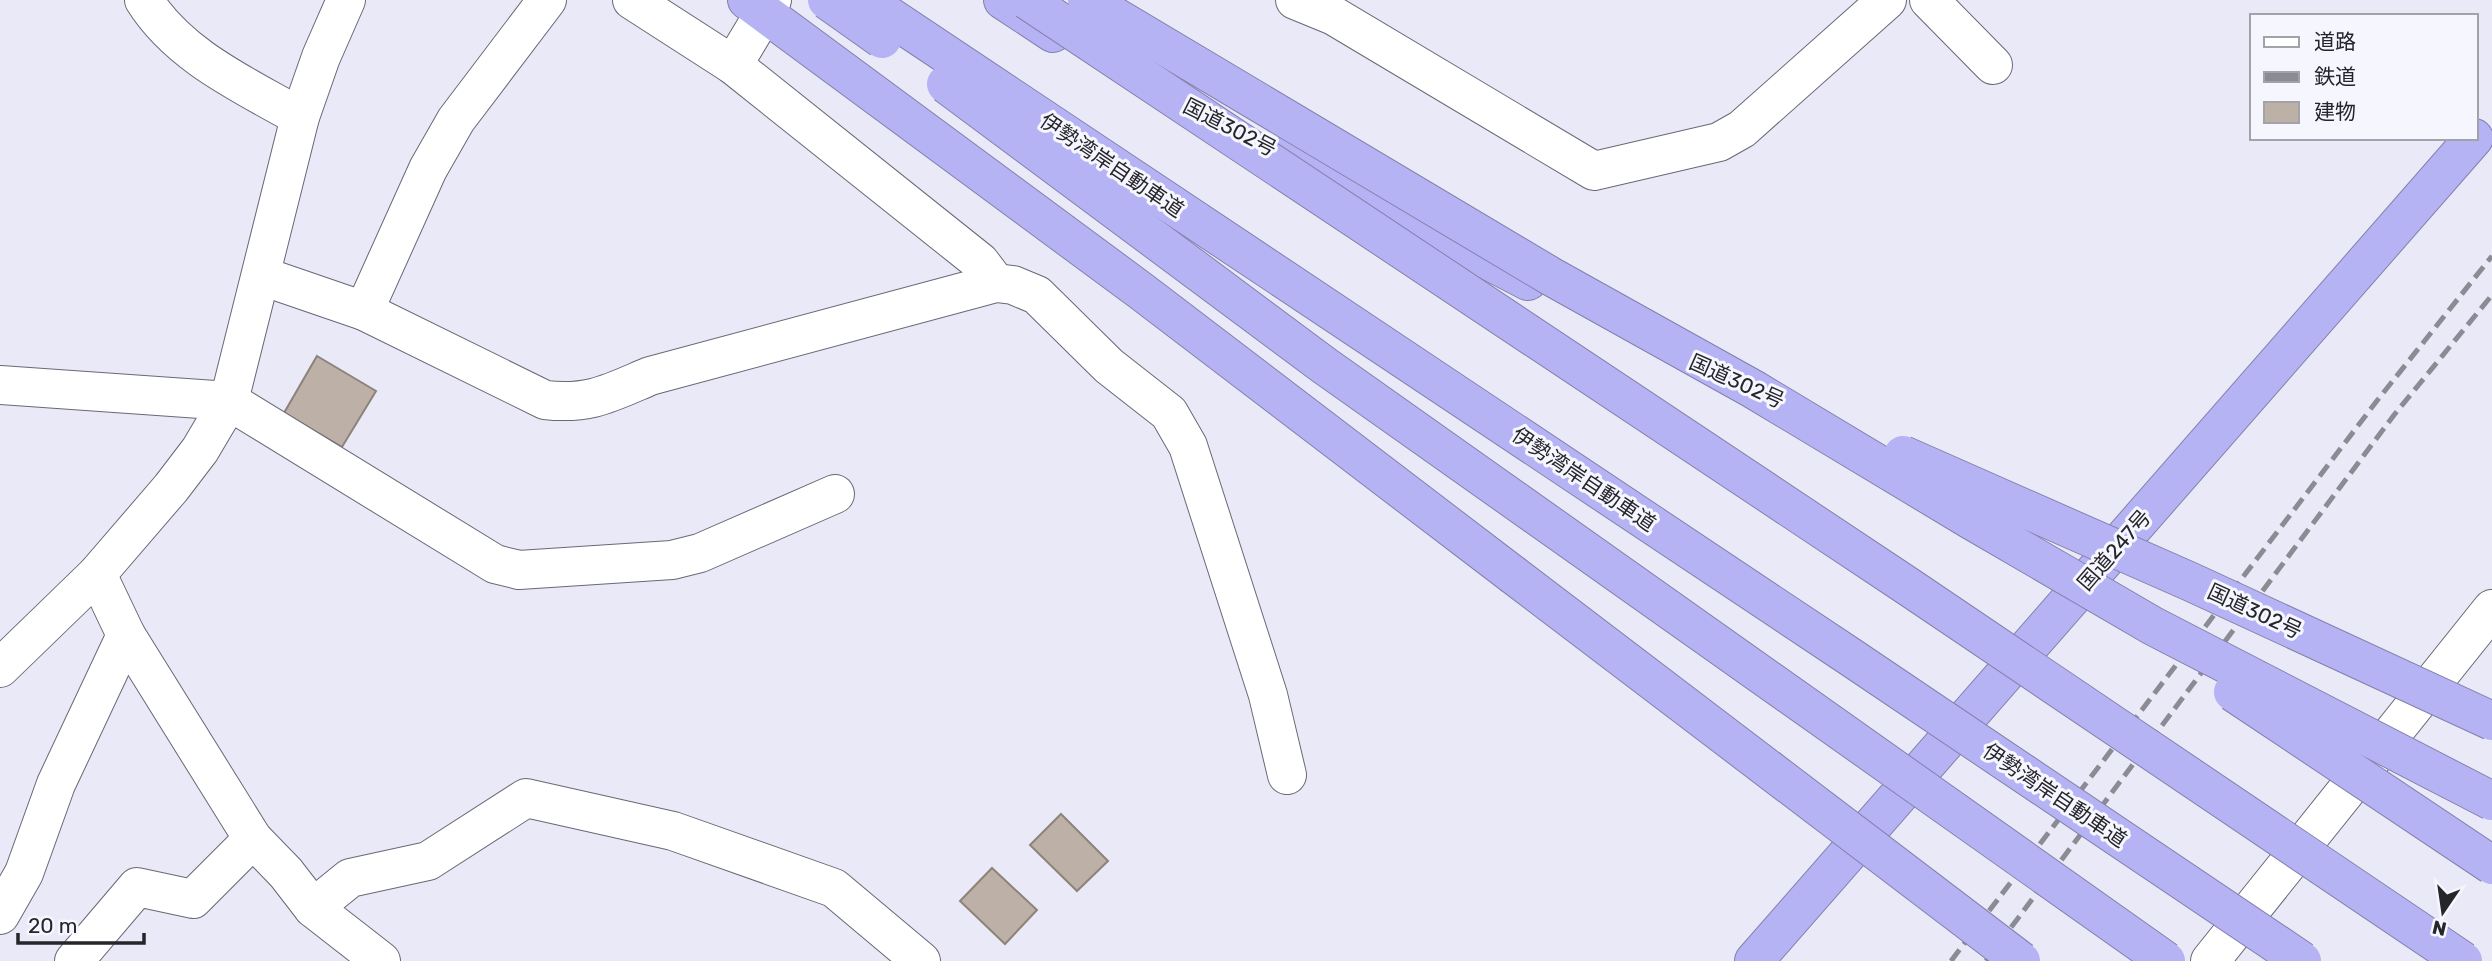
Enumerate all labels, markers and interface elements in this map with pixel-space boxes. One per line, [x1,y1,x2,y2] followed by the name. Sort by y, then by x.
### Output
[2250,14,2478,140] legend
[2314,29,2356,54] text: 道路
[2314,64,2356,89] text: 鉄道
[1179,93,1281,161] street label: 国道302号
[2314,99,2356,124] text: 建物
[1035,108,1189,222] street label: 伊勢湾岸自動車道
[1686,349,1788,413] street label: 国道302号
[1507,422,1661,536] street label: 伊勢湾岸自動車道
[2072,505,2156,595] street label: 国道247号
[2204,578,2306,644] street label: 国道302号
[1978,738,2132,852] street label: 伊勢湾岸自動車道
[2408,877,2478,947] north arrow
[18,902,144,946] scale bar
[28,913,77,938] text: 20 m
[2430,915,2449,941] text: N

